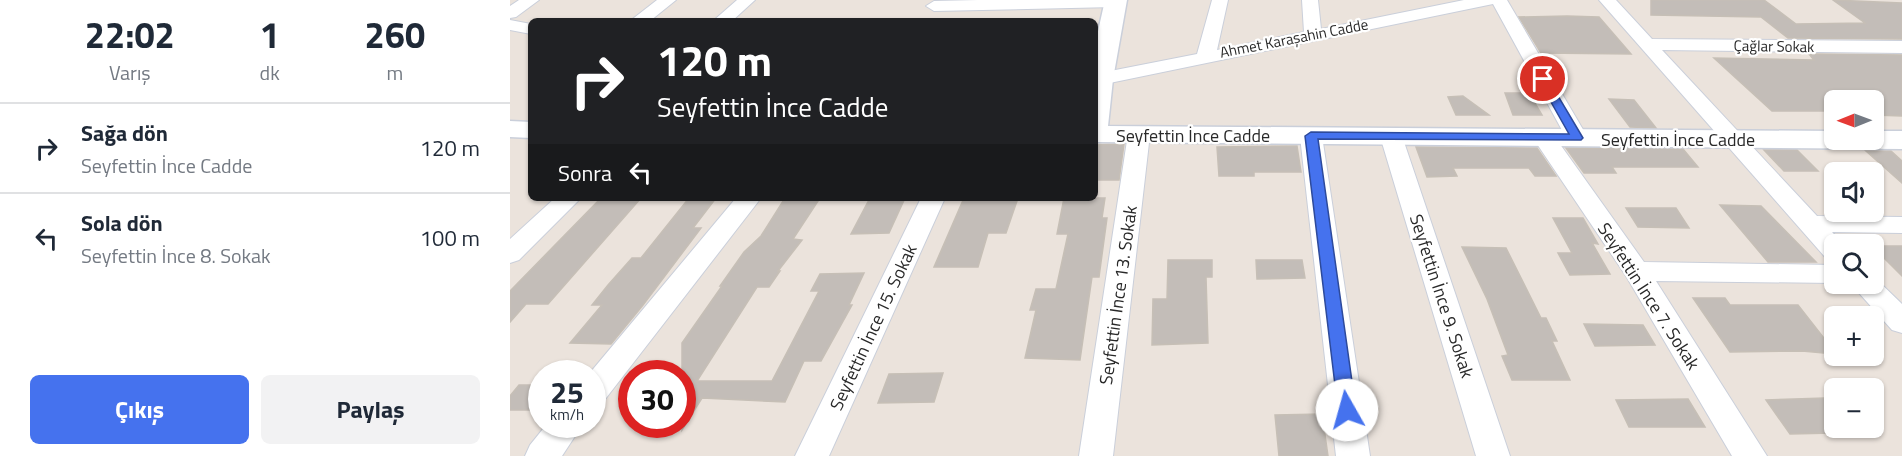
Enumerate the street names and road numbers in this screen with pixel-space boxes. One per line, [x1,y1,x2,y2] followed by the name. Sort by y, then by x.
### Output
[1218,12,1370,64] street label: Ahmet Karaşahin Cadde
[1733,34,1815,58] street label: Çağlar Sokak
[1116,122,1270,149] street label: Seyfettin İnce Cadde
[1601,126,1755,153] street label: Seyfettin İnce Cadde
[1092,203,1144,386] street label: Seyfettin İnce 13. Sokak
[1403,211,1481,382] street label: Seyfettin İnce 9. Sokak
[1591,217,1707,375] street label: Seyfettin İnce 7. Sokak
[823,239,924,415] street label: Seyfettin İnce 15. Sokak

